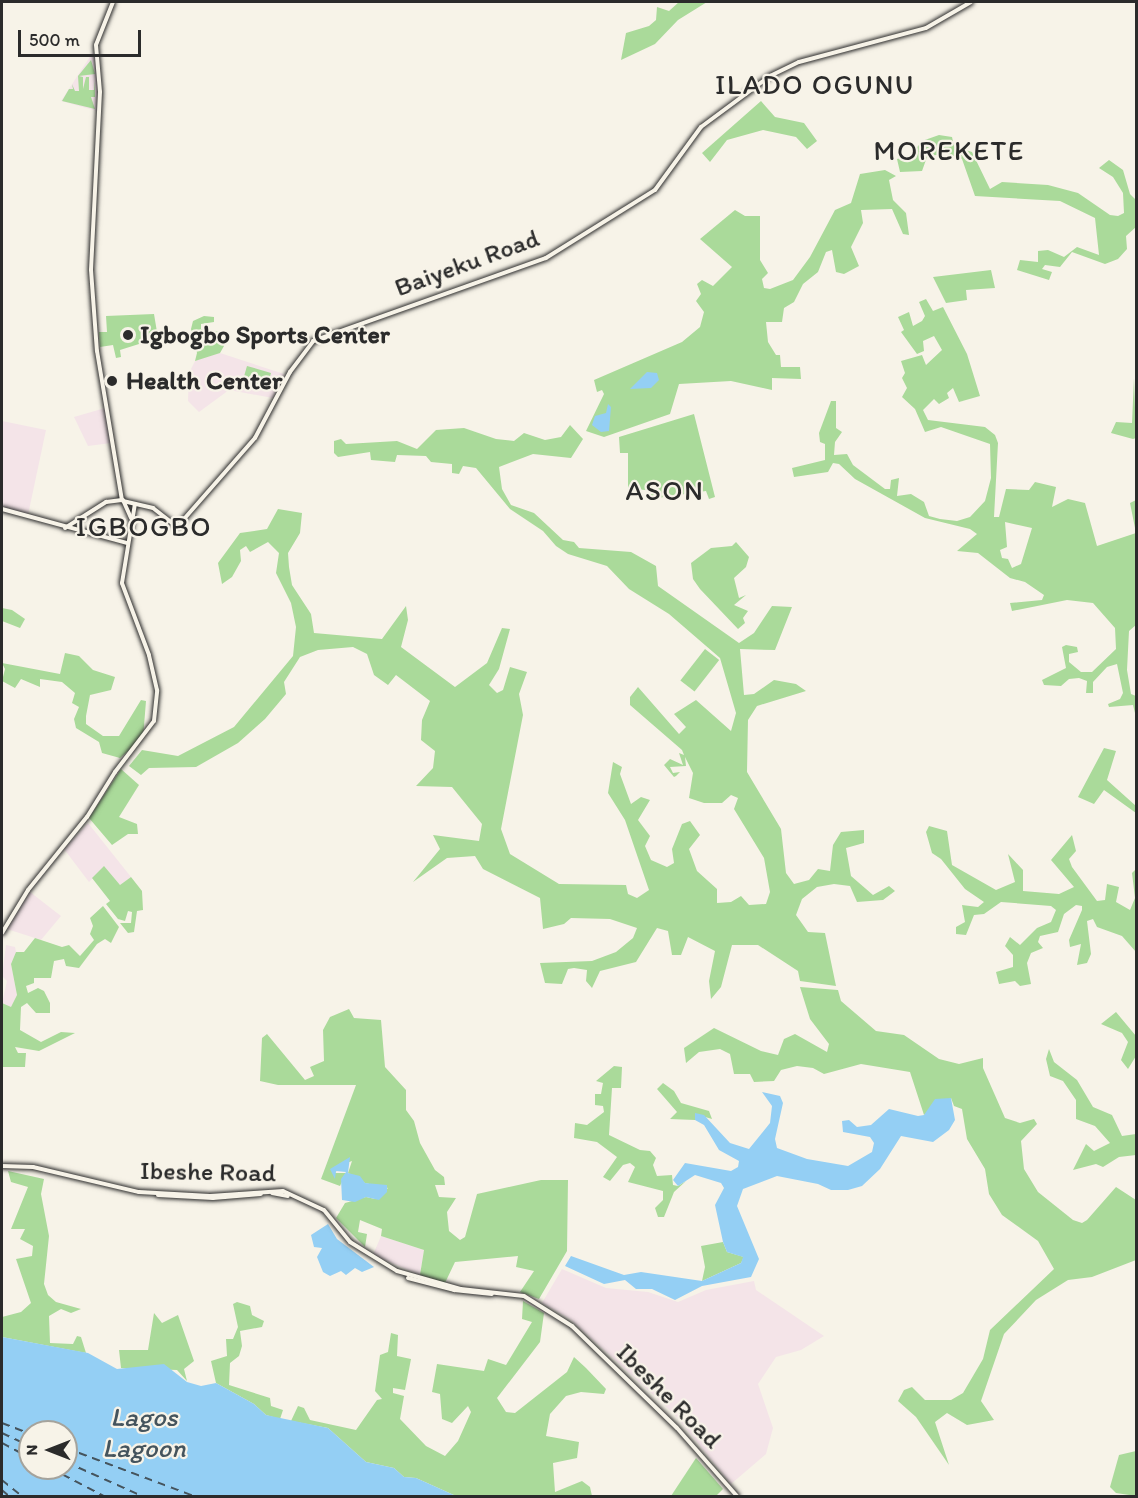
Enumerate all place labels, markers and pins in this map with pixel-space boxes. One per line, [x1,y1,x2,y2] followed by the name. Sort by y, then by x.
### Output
[140,319,391,351] place label: Igbogbo Sports Center
[121,328,135,342] marker: Igbogbo Sports Center
[126,365,282,397] place label: Health Center
[103,372,121,390] marker: Health Center

